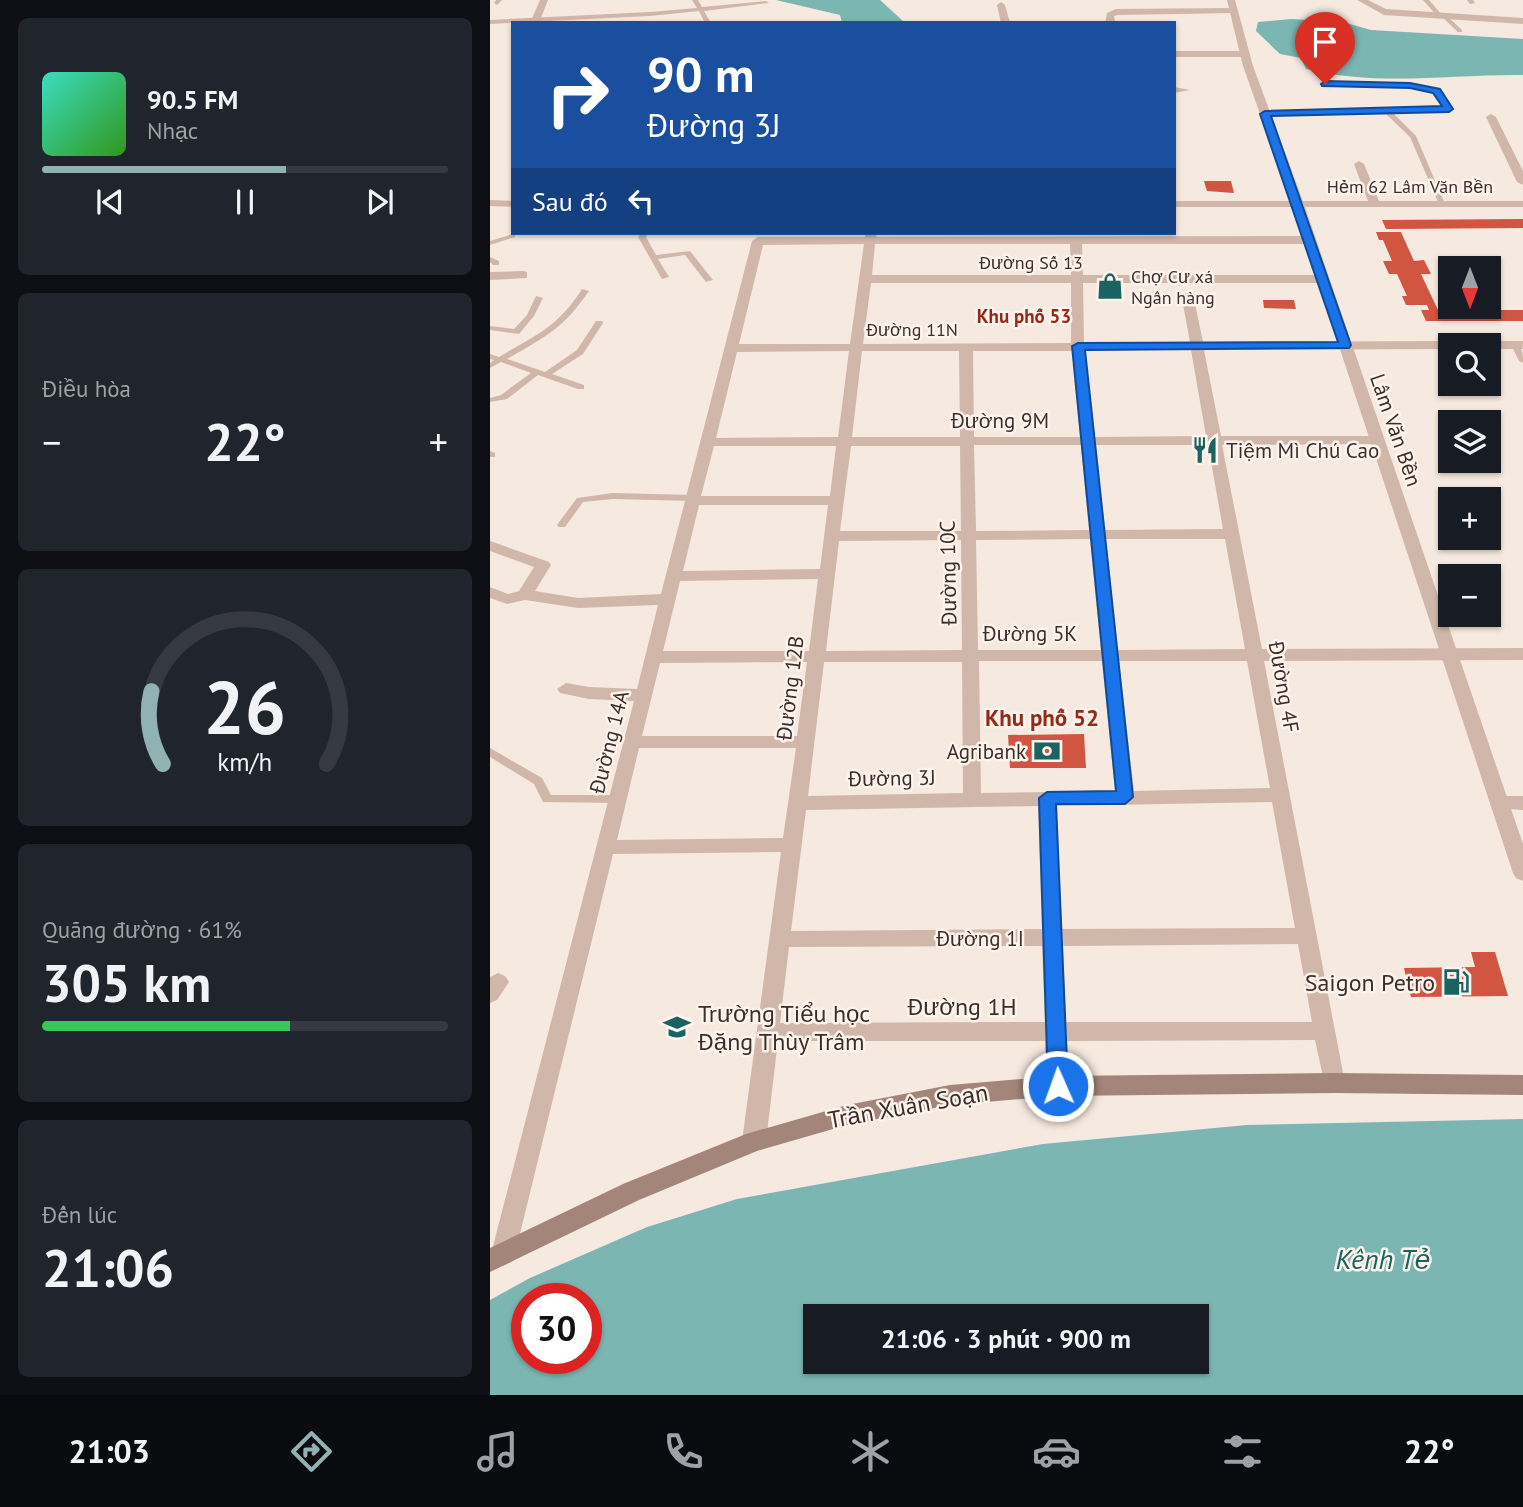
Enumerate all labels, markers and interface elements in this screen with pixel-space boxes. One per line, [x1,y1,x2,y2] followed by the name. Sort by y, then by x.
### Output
[1295,12.0,1355,84] pin
[1306,23,1344,61] icon: arrive
[647,42,754,106] text: 90 m
[532,49,623,140] icon: right
[147,83,238,116] text: 90.5 FM
[647,104,780,146] text: Đường 3J
[147,116,198,145] text: Nhạc
[1327,175,1493,198] street label: Hẻm 62 Lâm Văn Bền
[622,182,660,220] icon: left
[91,183,129,221] icon: previous
[226,183,264,221] icon: pause
[361,183,399,221] icon: next
[532,185,608,218] text: Sau đó
[978,251,1083,274] street label: Đường Số 13
[1438,256,1502,318] north arrow
[1438,256,1501,627] map controls
[1131,265,1215,309] place label: Chợ Cư xá Ngân hàng
[1095,271,1125,301] shop icon: Chợ Cư xá Ngân hàng
[977,304,1071,328] district label: Khu phố 53
[865,318,958,341] street label: Đường 11N
[1438,333,1501,396] button: search
[1364,370,1428,490] street label: Lâm Văn Bền
[42,374,131,403] text: Điều hòa
[950,407,1049,434] street label: Đường 9M
[204,408,286,475] text: 22°
[1438,410,1501,473] button: layers
[42,417,61,466] text: −
[429,417,448,466] text: +
[1190,435,1220,465] restaurant icon: Tiệm Mì Chú Cao
[1226,437,1379,464] place label: Tiệm Mì Chú Cao
[1438,487,1501,550] button: +
[934,520,962,627] street label: Đường 10C
[1438,564,1501,627] button: −
[982,620,1077,647] street label: Đường 5K
[770,634,810,743] street label: Đường 12B
[1263,638,1305,735] street label: Đường 4F
[204,660,286,754] text: 26
[583,687,635,797] street label: Đường 14A
[985,703,1099,732] district label: Khu phố 52
[1032,736,1062,766] bank icon: Agribank
[947,738,1026,765] place label: Agribank
[218,745,272,777] text: km/h
[847,764,936,792] street label: Đường 3J
[42,915,242,944] text: Quãng đường · 61%
[935,925,1024,952] street label: Đường 1I
[42,949,211,1016] text: 305 km
[1305,967,1435,998] place label: Saigon Petro
[1441,967,1471,997] fuel station icon: Saigon Petro
[906,991,1017,1022] street label: Đường 1H
[697,998,870,1057] place label: Trường Tiểu học Đặng Thùy Trâm
[662,1012,692,1042] school or university icon: Trường Tiểu học Đặng Thùy Trâm
[1021,1049,1095,1123] position arrow
[826,1077,990,1135] street label: Trần Xuân Soạn
[42,1200,117,1229] text: Đến lúc
[42,1234,174,1301] text: 21:06
[1336,1240,1430,1277] water label: Kênh Tẻ
[511,1283,602,1374] speed limit sign: 30
[881,1322,1131,1355] text: 21:06 · 3 phút · 900 m
[287,1427,336,1476] icon: directions
[473,1427,522,1476] icon: music
[659,1427,708,1476] icon: phone
[846,1427,895,1476] icon: climate
[1032,1427,1081,1476] icon: car
[1218,1427,1267,1476] icon: filters
[69,1430,150,1472] text: 21:03
[1404,1430,1454,1472] text: 22°

